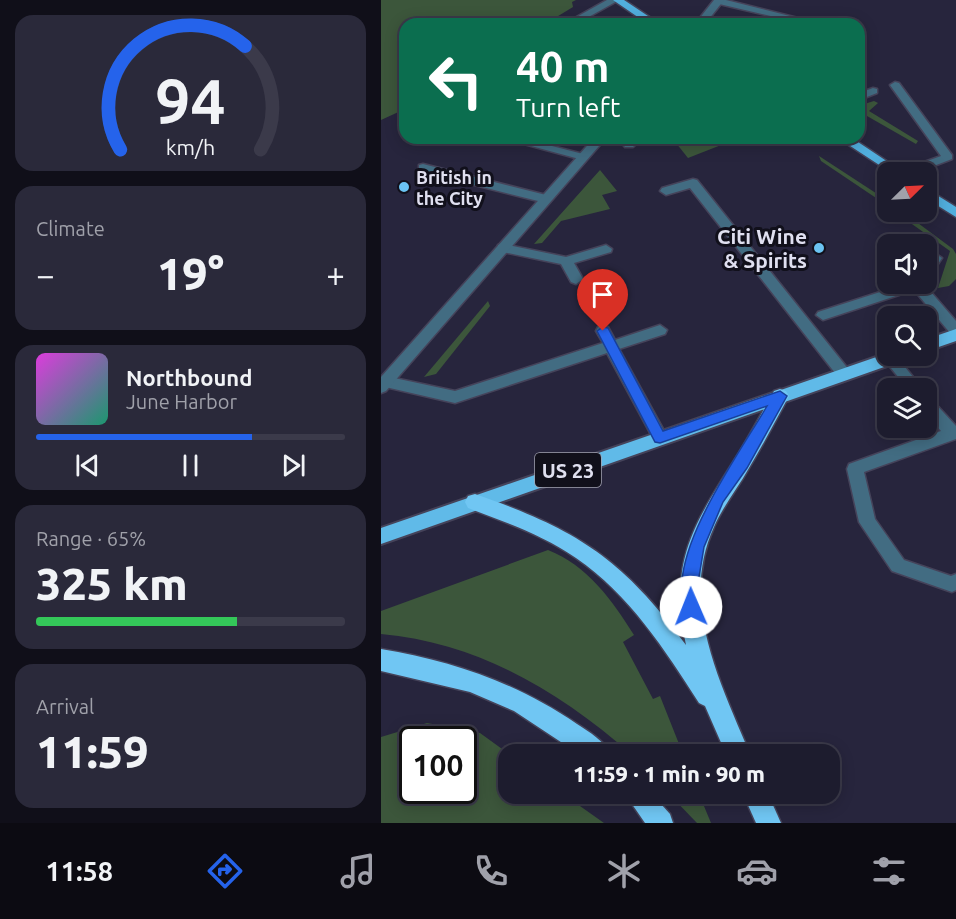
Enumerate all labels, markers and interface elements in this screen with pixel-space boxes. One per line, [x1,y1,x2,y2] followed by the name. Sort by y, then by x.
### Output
[417,42,495,120] icon: left
[516,43,610,90] text: 40 m
[155,66,226,136] text: 94
[516,92,620,122] text: Turn left
[166,135,215,159] text: km/h
[877,162,937,222] north arrow
[877,162,937,438] map controls
[416,167,492,208] place label: British in the City
[397,180,411,194] marker: British in the City
[36,217,105,240] text: Climate
[717,224,807,272] place label: Citi Wine & Spirits
[877,234,937,294] button: sound
[812,241,826,255] marker: Citi Wine & Spirits
[157,248,224,299] text: 19°
[36,256,55,293] text: −
[326,256,345,293] text: +
[577,269,628,331] pin
[586,278,619,311] icon: arrive
[877,306,937,366] button: search
[126,365,252,390] text: Northbound
[877,378,937,438] button: layers
[126,390,237,413] text: June Harbor
[71,449,104,482] icon: previous
[174,449,207,482] icon: pause
[277,449,310,482] icon: next
[535,453,601,487] road number: US 23
[36,527,146,550] text: Range · 65%
[36,558,188,609] text: 325 km
[659,575,723,639] position arrow
[36,695,94,718] text: Arrival
[36,726,149,777] text: 11:59
[399,726,477,804] speed limit sign: 100
[573,761,765,786] text: 11:59 · 1 min · 90 m
[204,850,246,892] icon: directions
[337,850,379,892] icon: music
[470,850,512,892] icon: phone
[603,850,645,892] icon: climate
[736,850,778,892] icon: car
[868,850,910,892] icon: filters
[45,856,113,886] text: 11:58

